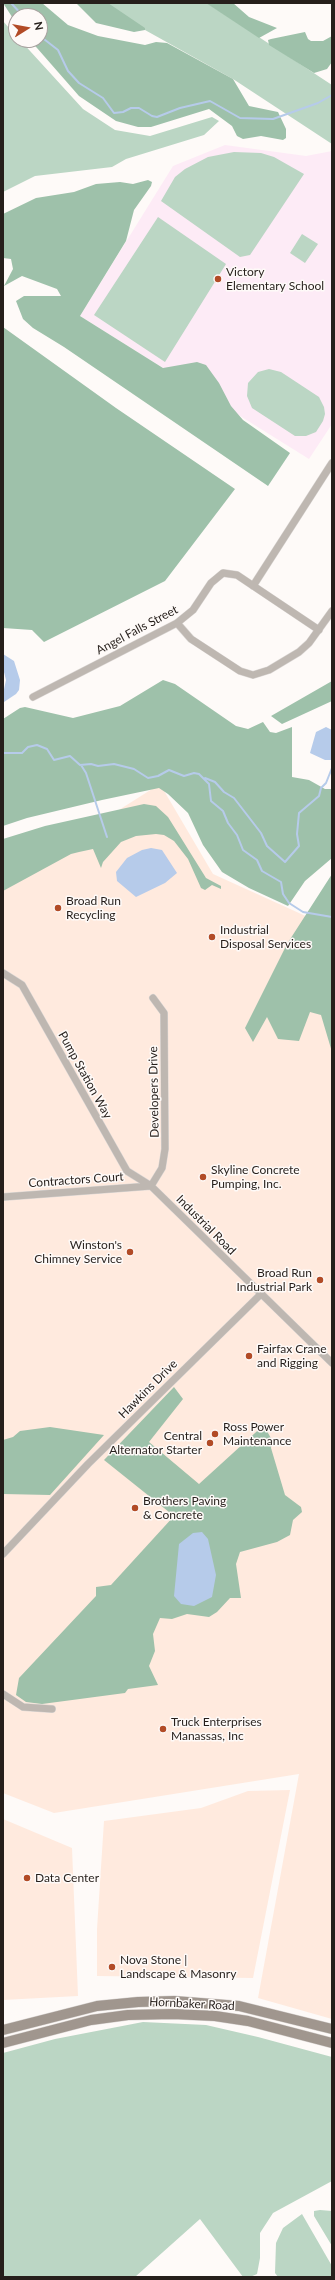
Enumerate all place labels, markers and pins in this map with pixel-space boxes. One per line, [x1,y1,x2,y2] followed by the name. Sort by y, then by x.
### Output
[226,265,324,293] place label: Victory Elementary School
[213,274,223,284] marker: Victory Elementary School
[66,894,121,922] place label: Broad Run Recycling
[53,903,63,913] marker: Broad Run Recycling
[220,923,311,951] place label: Industrial Disposal Services
[207,932,217,942] marker: Industrial Disposal Services
[211,1163,300,1191] place label: Skyline Concrete Pumping, Inc.
[198,1172,208,1182] marker: Skyline Concrete Pumping, Inc.
[34,1238,122,1266] place label: Winston's Chimney Service
[125,1247,135,1257] marker: Winston's Chimney Service
[237,1266,312,1294] place label: Broad Run Industrial Park
[315,1275,325,1285] marker: Broad Run Industrial Park
[257,1342,327,1370] place label: Fairfax Crane and Rigging
[244,1351,254,1361] marker: Fairfax Crane and Rigging
[223,1420,291,1448] place label: Ross Power Maintenance
[109,1429,202,1457] place label: Central Alternator Starter
[210,1429,220,1439] marker: Ross Power Maintenance
[205,1438,215,1448] marker: Central Alternator Starter
[143,1494,226,1522] place label: Brothers Paving & Concrete
[130,1503,140,1513] marker: Brothers Paving & Concrete
[171,1715,262,1743] place label: Truck Enterprises Manassas, Inc
[158,1724,168,1734] marker: Truck Enterprises Manassas, Inc
[35,1871,99,1885] place label: Data Center
[22,1873,32,1883] marker: Data Center
[120,1953,236,1981] place label: Nova Stone | Landscape & Masonry
[107,1962,117,1972] marker: Nova Stone | Landscape & Masonry

